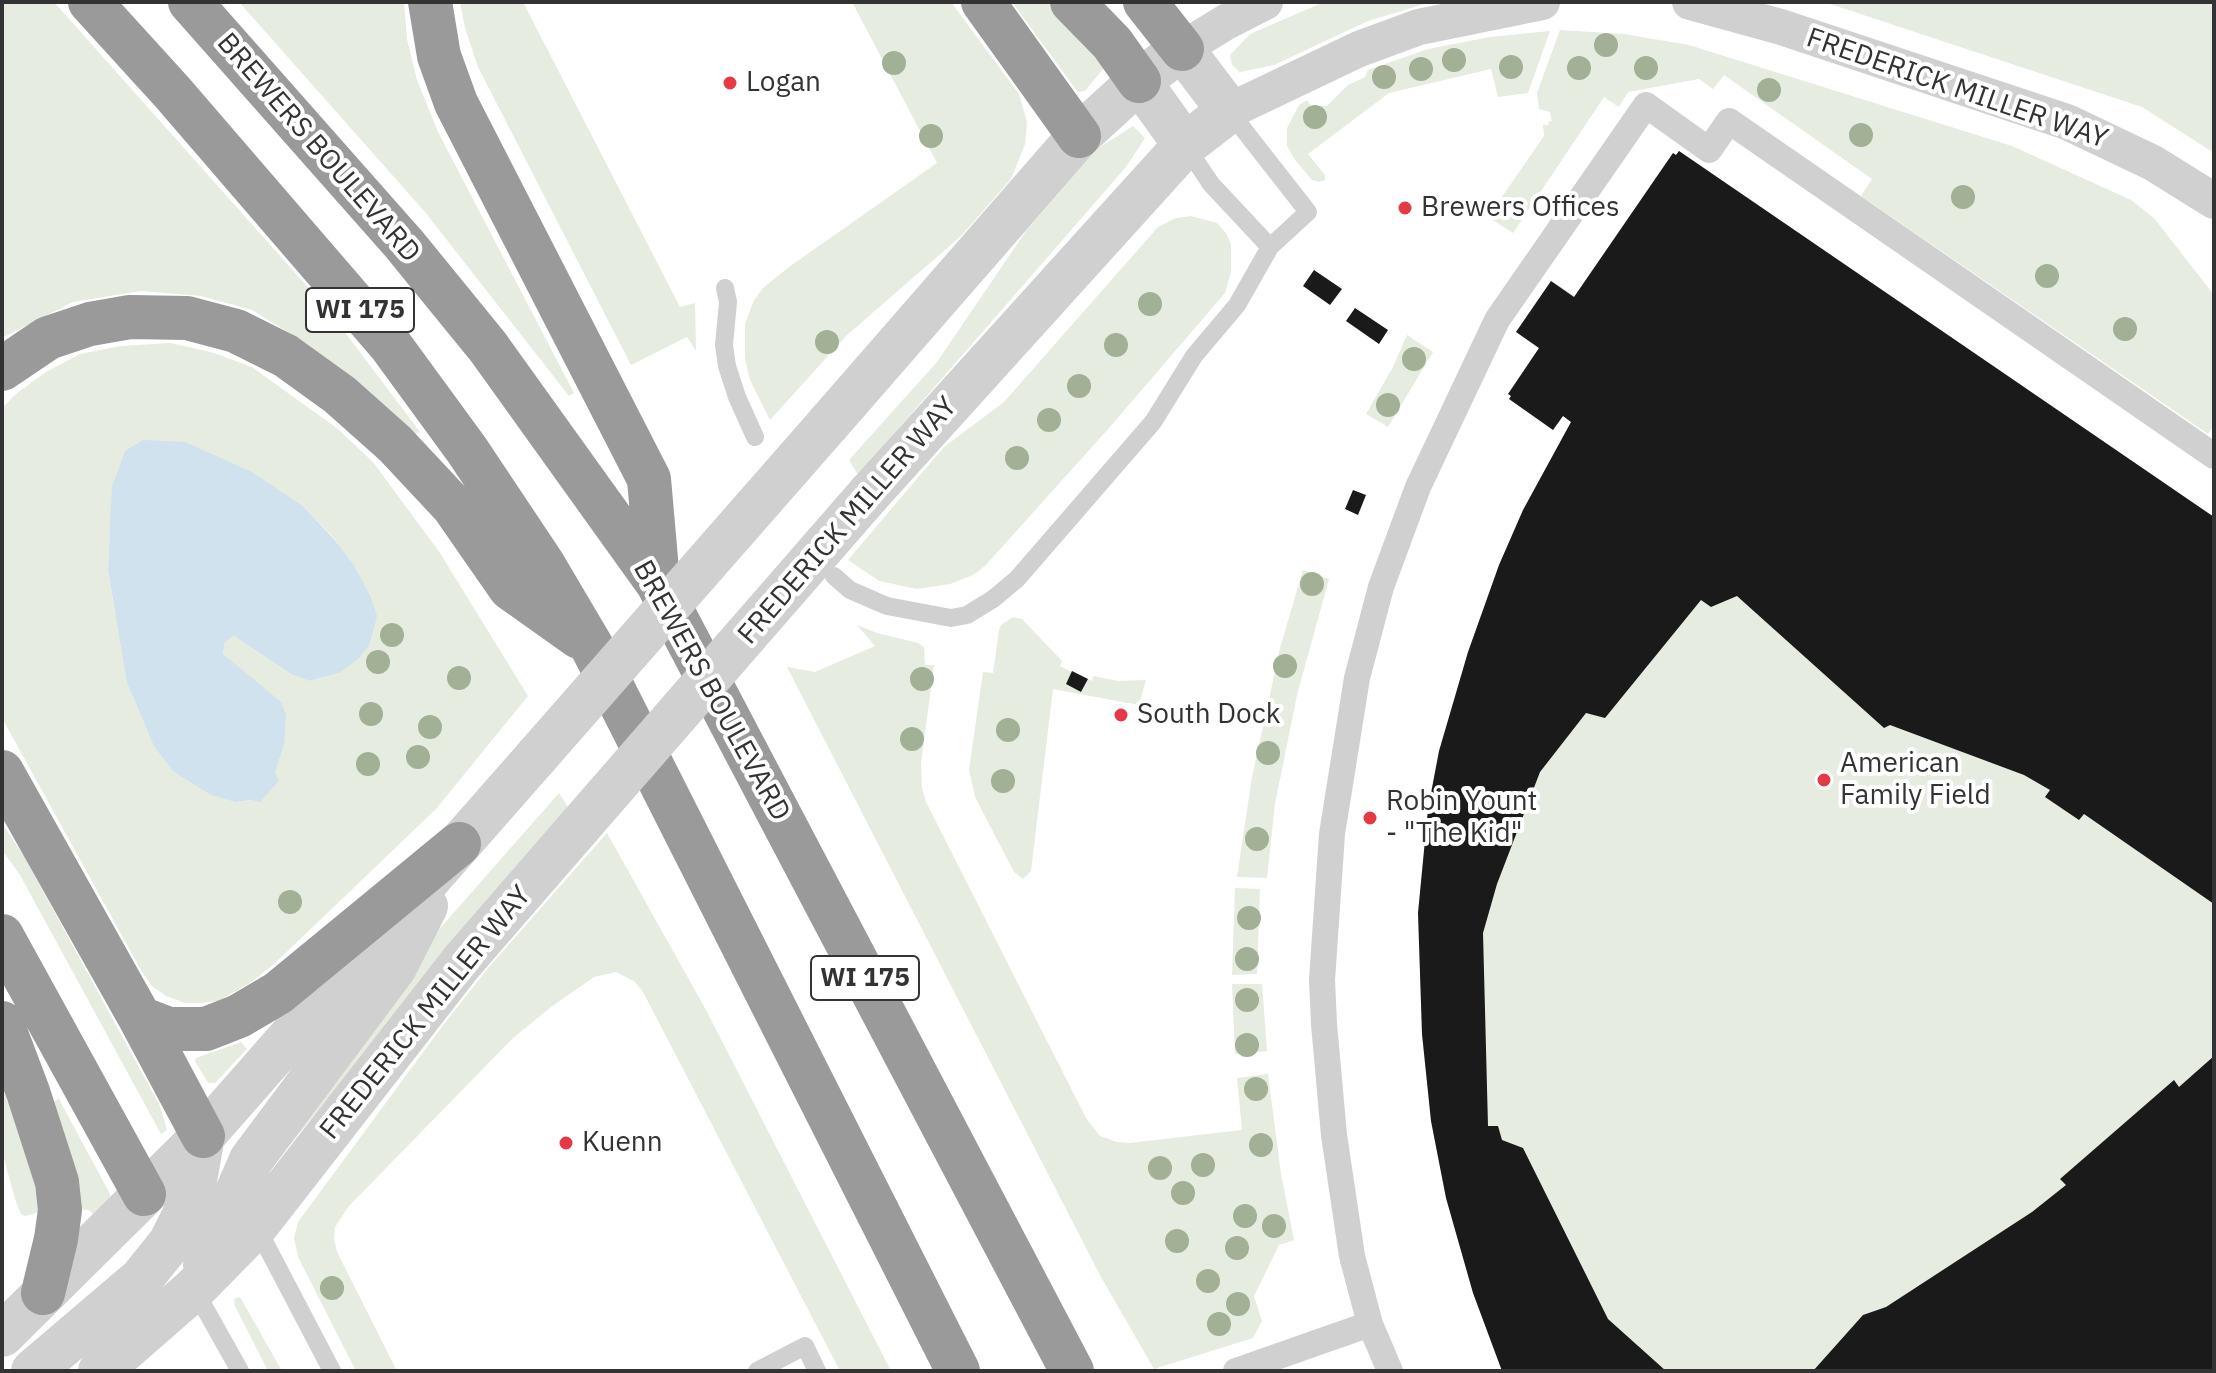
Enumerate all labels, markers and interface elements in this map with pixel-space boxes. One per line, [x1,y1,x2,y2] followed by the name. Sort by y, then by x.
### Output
[1802,22,2112,156] street label: FREDERICK MILLER WAY
[209,27,427,269] street label: BREWERS BOULEVARD
[746,66,821,100] place label: Logan
[721,74,739,92] marker: Logan
[1421,191,1620,225] place label: Brewers Offices
[1396,199,1414,217] marker: Brewers Offices
[306,288,414,332] road number: WI 175
[731,391,965,651] street label: FREDERICK MILLER WAY
[625,555,797,827] street label: BREWERS BOULEVARD
[1137,698,1280,732] place label: South Dock
[1112,706,1130,724] marker: South Dock
[1840,747,1991,813] place label: American Family Field
[1815,771,1833,789] marker: American Family Field
[1386,785,1537,851] place label: Robin Yount - "The Kid"
[1361,809,1379,827] marker: Robin Yount - "The Kid"
[313,879,539,1147] street label: FREDERICK MILLER WAY
[811,956,919,1000] road number: WI 175
[582,1126,663,1160] place label: Kuenn
[557,1134,575,1152] marker: Kuenn

